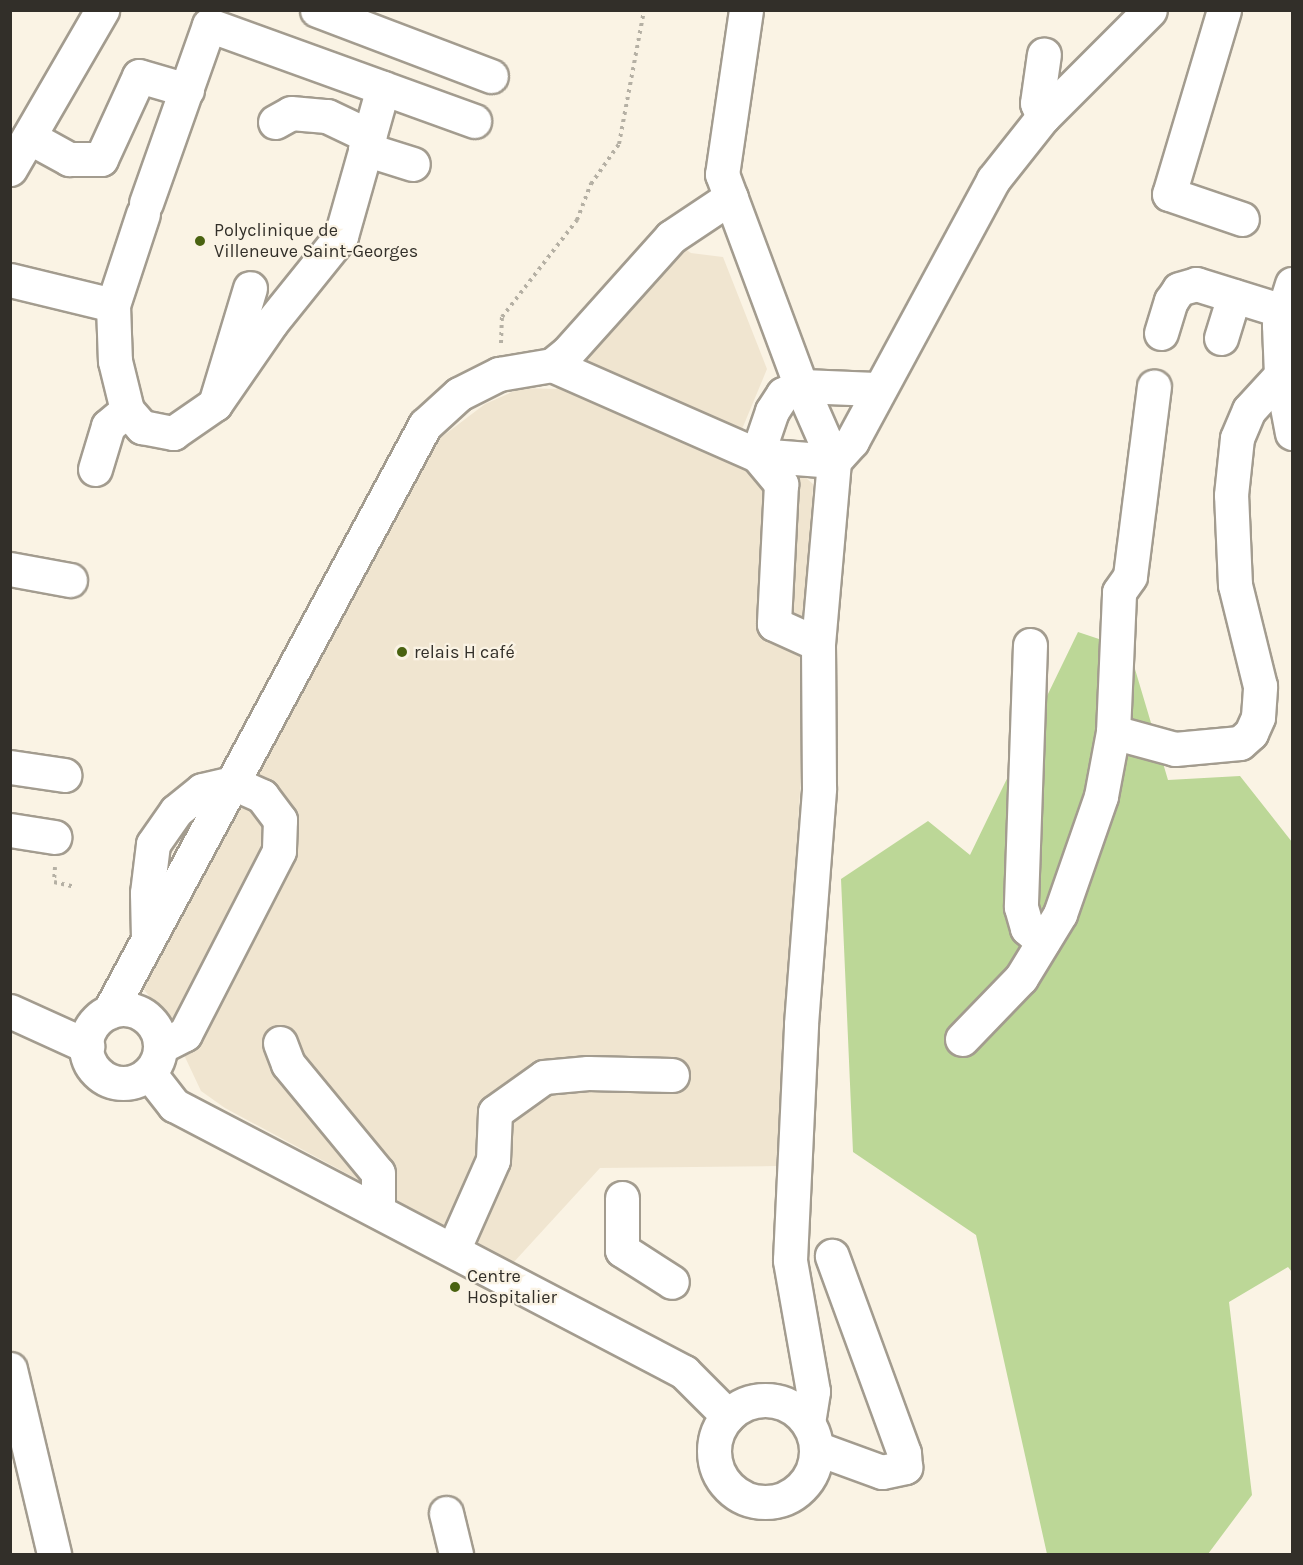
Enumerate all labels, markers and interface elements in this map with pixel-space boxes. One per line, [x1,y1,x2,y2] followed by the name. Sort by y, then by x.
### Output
[214,220,418,262] place label: Polyclinique de Villeneuve Saint-Georges
[191,232,209,250] marker: Polyclinique de Villeneuve Saint-Georges
[414,641,515,663] place label: relais H café
[395,645,409,659] marker: relais H café
[467,1266,557,1308] place label: Centre Hospitalier
[448,1280,462,1294] marker: Centre Hospitalier

